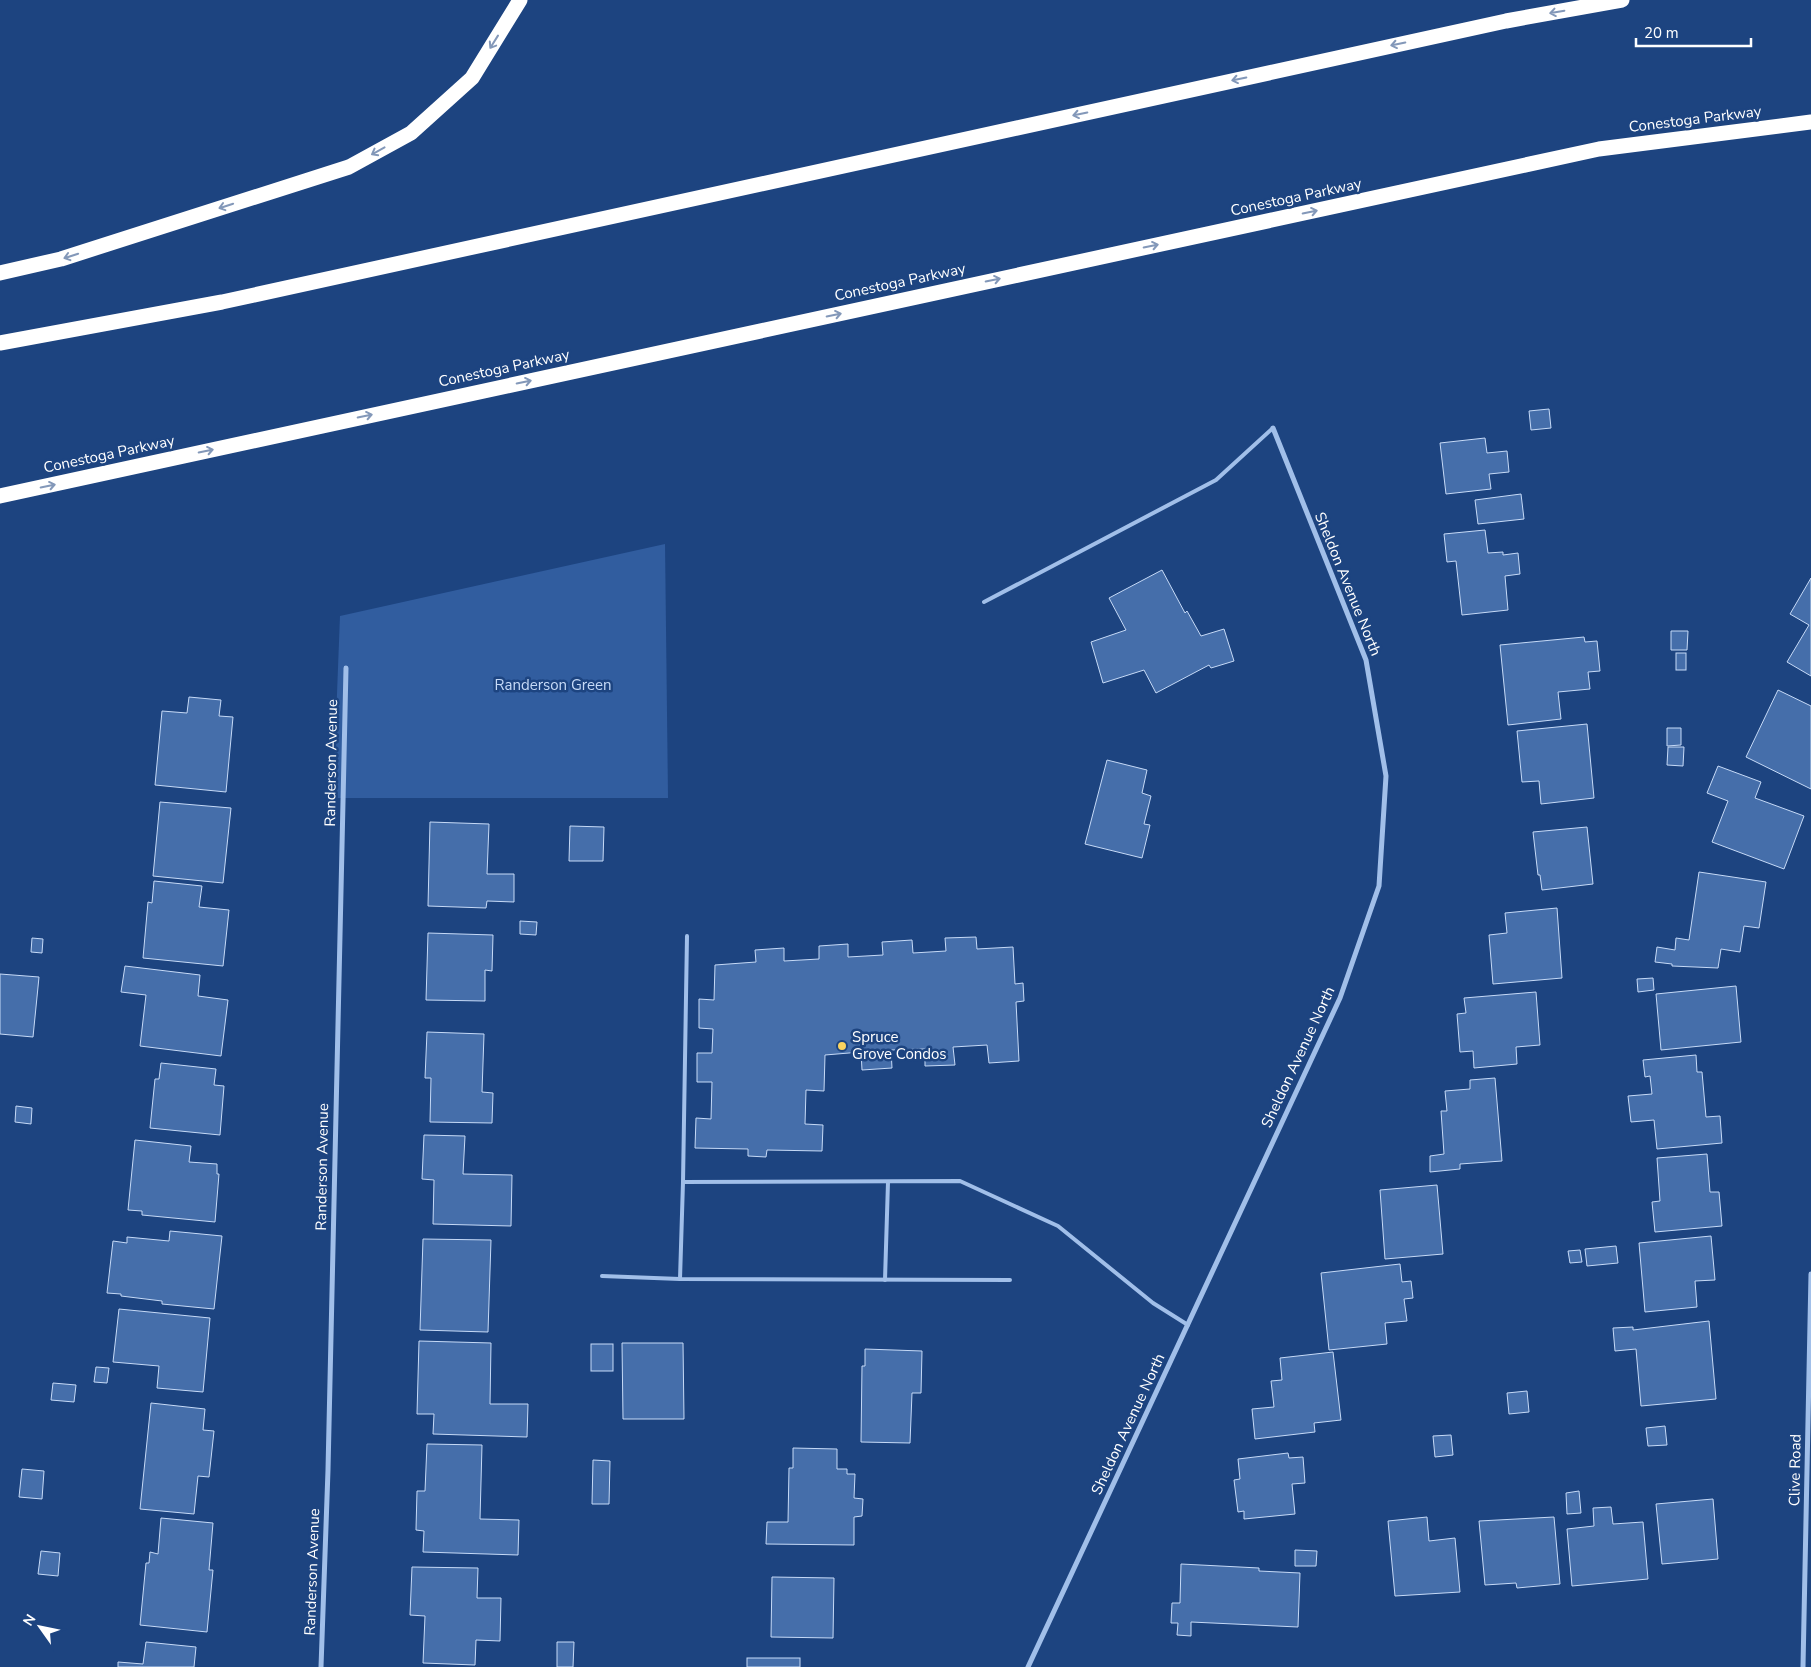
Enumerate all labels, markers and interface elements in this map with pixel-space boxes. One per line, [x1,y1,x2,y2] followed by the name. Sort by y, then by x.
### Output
[1549,7,1565,17] one-way arrow
[1636,15,1751,47] scale bar
[1644,23,1679,43] text: 20 m
[489,34,499,48] one-way arrow
[1390,40,1406,49] one-way arrow
[1232,75,1248,84] one-way arrow
[1628,101,1763,137] street label: Conestoga Parkway
[1073,110,1089,119] one-way arrow
[371,147,386,157] one-way arrow
[1229,173,1364,221] street label: Conestoga Parkway
[218,202,234,212] one-way arrow
[1302,207,1318,216] one-way arrow
[1143,241,1159,250] one-way arrow
[63,251,79,261] one-way arrow
[833,258,968,306] street label: Conestoga Parkway
[984,275,1000,284] one-way arrow
[825,309,841,319] one-way arrow
[437,344,572,392] street label: Conestoga Parkway
[515,376,531,386] one-way arrow
[357,411,373,420] one-way arrow
[42,430,177,478] street label: Conestoga Parkway
[198,446,214,455] one-way arrow
[39,480,55,490] one-way arrow
[1310,509,1386,659] street label: Sheldon Avenue North
[494,675,612,695] park label: Randerson Green
[320,699,342,827] street label: Randerson Avenue
[1257,983,1339,1131] street label: Sheldon Avenue North
[852,1027,947,1064] place label: Spruce Grove Condos
[836,1040,848,1052] marker: Spruce Grove Condos
[311,1103,333,1231] street label: Randerson Avenue
[1087,1350,1169,1498] street label: Sheldon Avenue North
[1784,1434,1806,1506] street label: Clive Road
[300,1508,324,1636] street label: Randerson Avenue
[15,1602,65,1652] north arrow
[19,1611,40,1630] text: N

